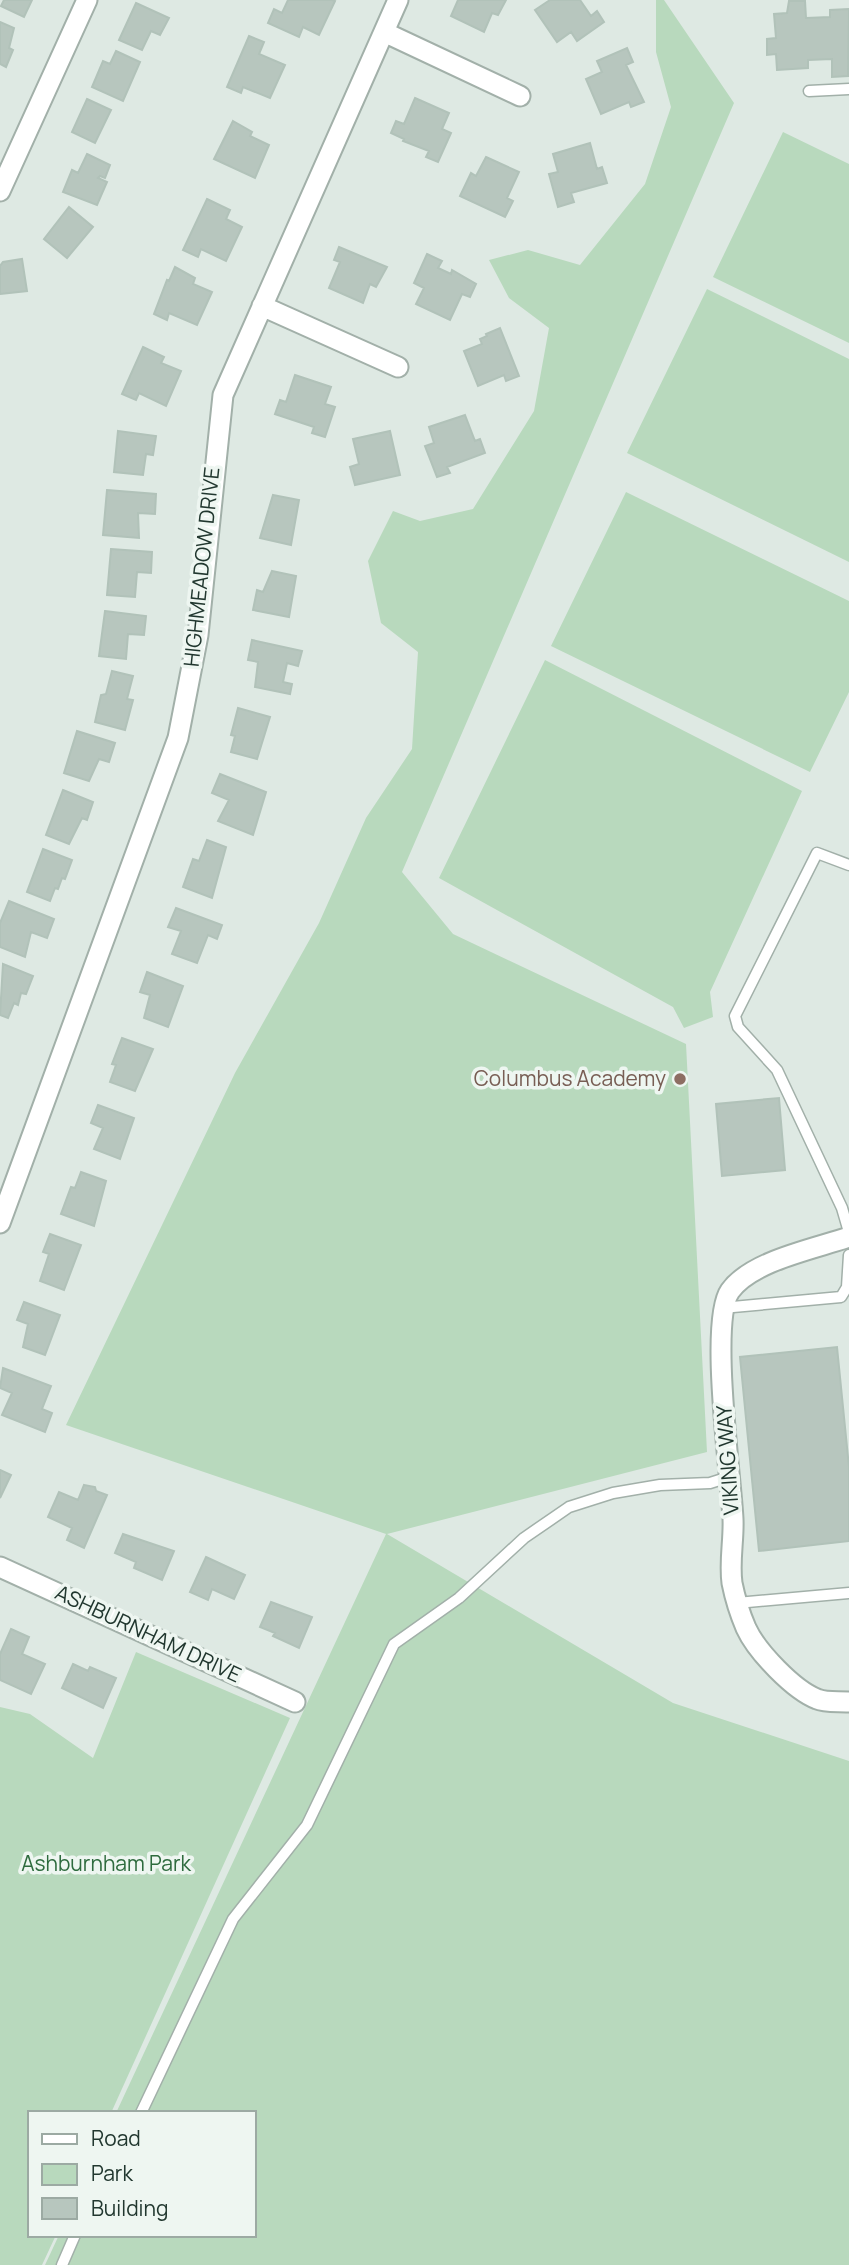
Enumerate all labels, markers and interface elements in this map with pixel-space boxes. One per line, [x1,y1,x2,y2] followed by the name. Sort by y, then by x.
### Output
[177,466,225,668] street label: HIGHMEADOW DRIVE
[474,1064,666,1092] place label: Columbus Academy
[672,1071,688,1087] marker: Columbus Academy
[709,1404,745,1516] street label: VIKING WAY
[51,1578,246,1688] street label: ASHBURNHAM DRIVE
[21,1849,191,1877] park label: Ashburnham Park
[28,2111,256,2237] legend
[91,2124,141,2152] text: Road
[91,2159,133,2187] text: Park
[91,2194,168,2222] text: Building

